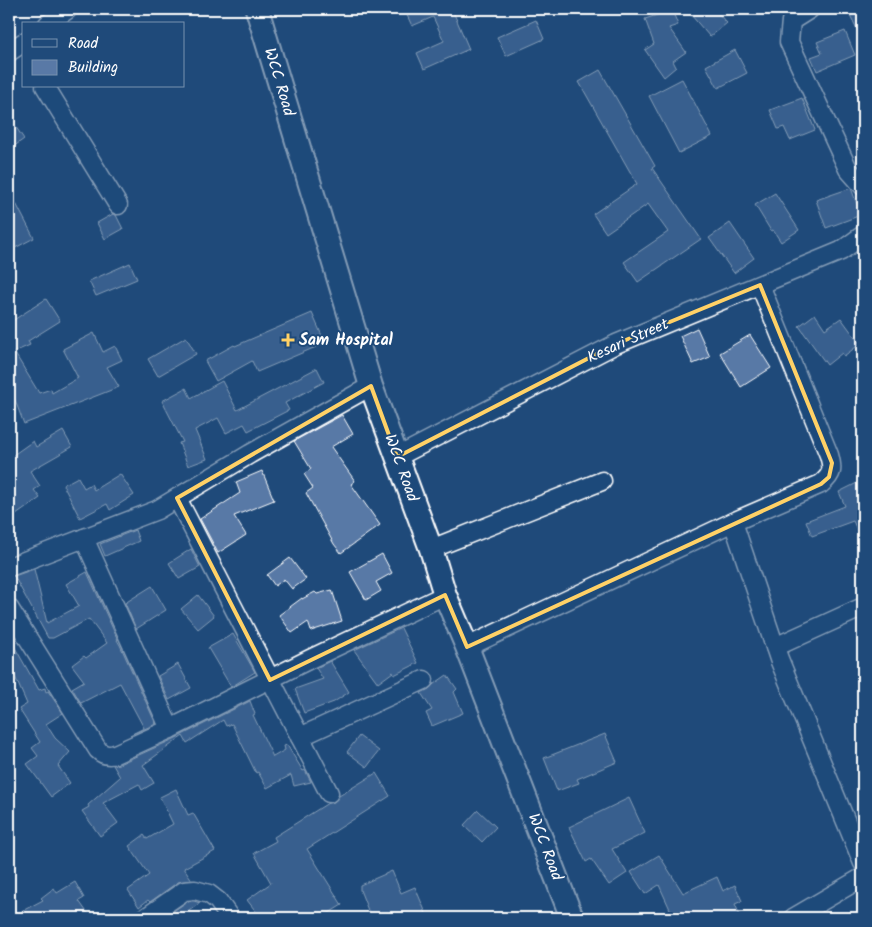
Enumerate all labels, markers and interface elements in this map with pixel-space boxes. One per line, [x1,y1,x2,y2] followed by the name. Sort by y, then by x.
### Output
[22,22,185,88] legend
[68,32,99,56] text: Road
[257,45,302,120] street label: WCC Road
[68,56,118,80] text: Building
[583,312,674,370] street label: Kesari Street
[299,328,394,353] place label: Sam Hospital
[281,333,295,347] marker: Sam Hospital
[377,431,425,506] street label: WCC Road
[521,810,570,885] street label: WCC Road

